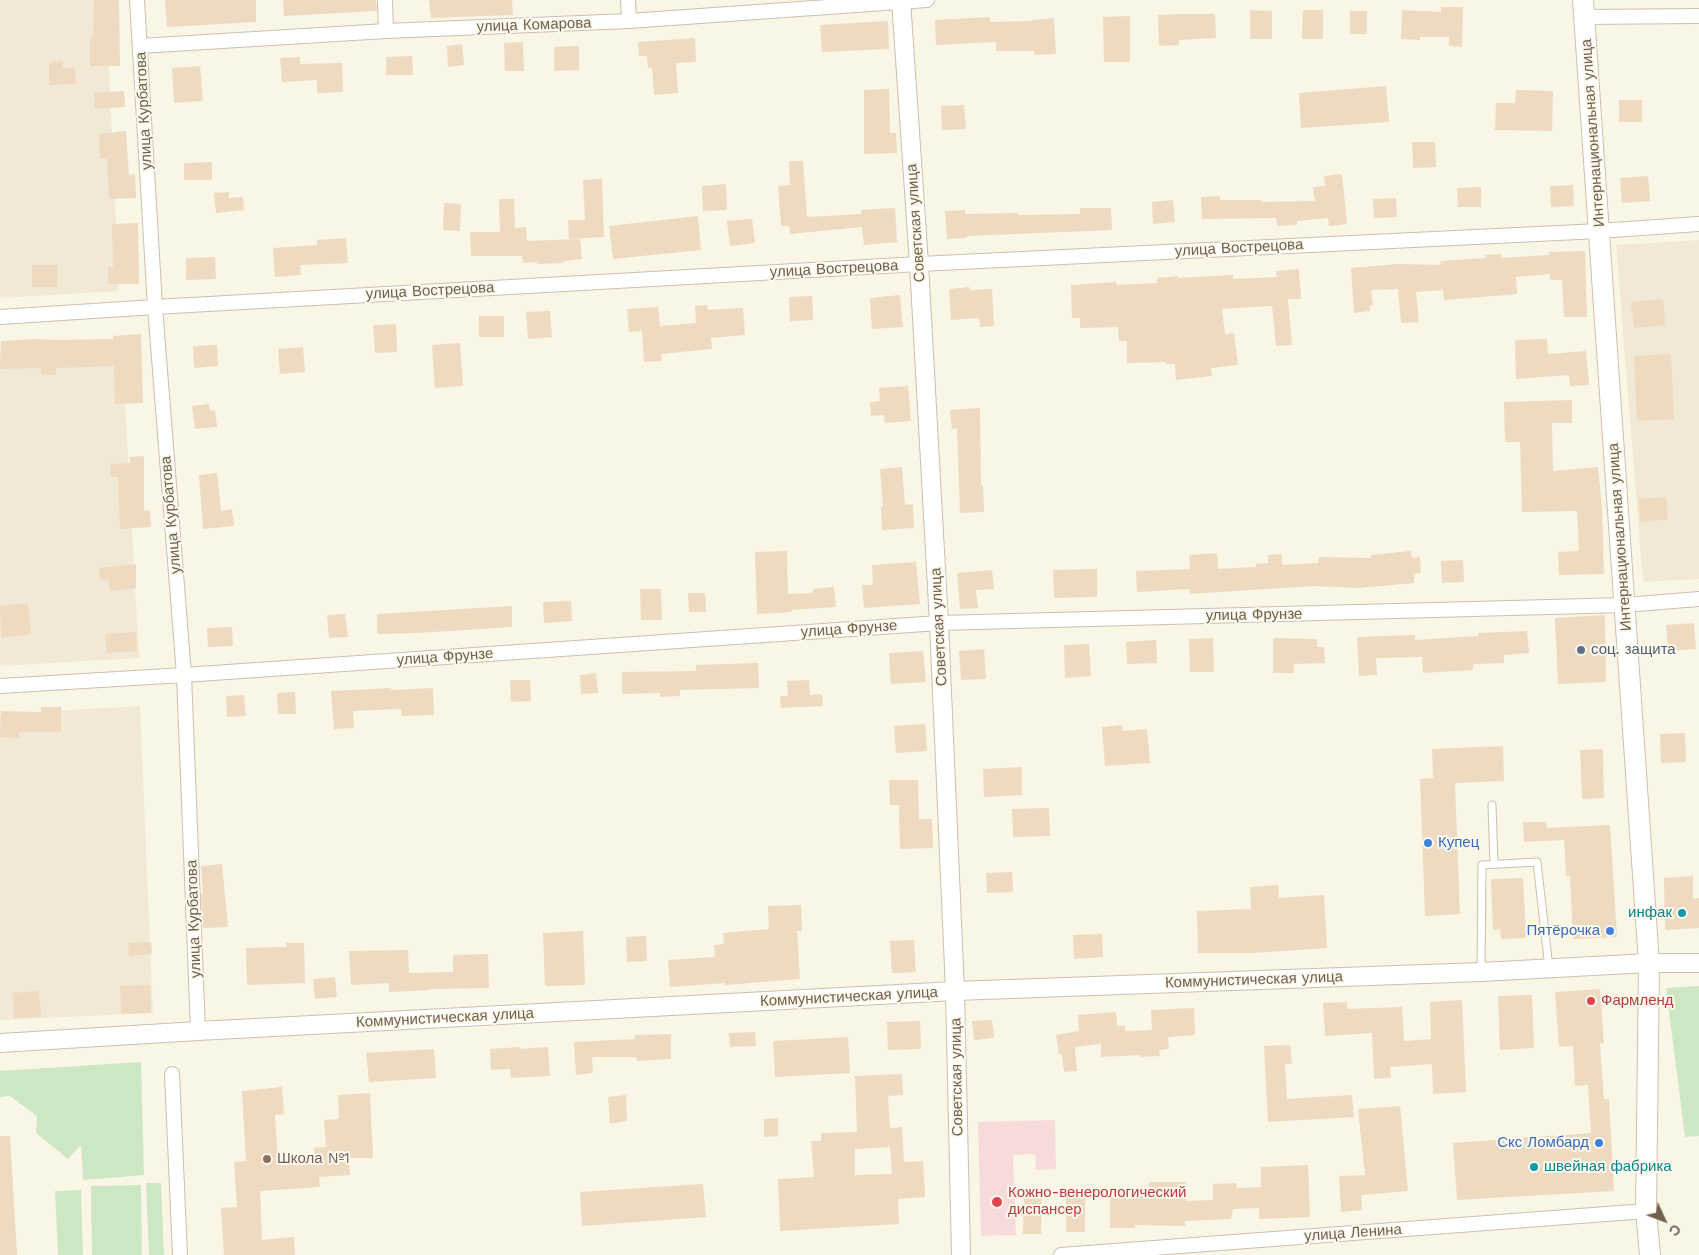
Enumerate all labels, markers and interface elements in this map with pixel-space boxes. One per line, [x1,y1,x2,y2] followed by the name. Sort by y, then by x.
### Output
[476,14,592,36] street label: улица Комарова
[1577,38,1609,228] street label: Интернациональная улица
[132,52,156,170] street label: улица Курбатова
[903,163,929,283] street label: Советская улица
[1174,236,1304,260] street label: улица Вострецова
[769,257,899,281] street label: улица Вострецова
[365,279,495,303] street label: улица Вострецова
[1604,442,1636,632] street label: Интернациональная улица
[157,455,185,575] street label: улица Курбатова
[927,567,951,687] street label: Советская улица
[1205,605,1303,625] street label: улица Фрунзе
[800,617,898,641] street label: улица Фрунзе
[1591,641,1676,659] place label: соц. защита
[1575,644,1587,656] marker: соц. защита
[396,645,494,669] street label: улица Фрунзе
[1438,834,1479,852] place label: Купец
[1422,837,1434,849] marker: Купец
[183,860,205,978] street label: улица Курбатова
[1628,904,1672,922] place label: инфак
[1676,907,1688,919] marker: инфак
[1526,922,1600,940] place label: Пятёрочка
[1604,925,1616,937] marker: Пятёрочка
[1165,968,1343,992] street label: Коммунистическая улица
[760,983,938,1011] street label: Коммунистическая улица
[1601,992,1674,1010] place label: Фармленд
[1585,995,1597,1007] marker: Фармленд
[356,1004,534,1032] street label: Коммунистическая улица
[947,1017,967,1137] street label: Советская улица
[1497,1134,1589,1152] place label: Скс Ломбард
[1593,1137,1605,1149] marker: Скс Ломбард
[277,1150,350,1168] place label: Школа №1
[261,1153,273,1165] marker: Школа №1
[1544,1158,1672,1176] place label: швейная фабрика
[1528,1161,1540,1173] marker: швейная фабрика
[1008,1184,1186,1219] place label: Кожно-венерологический диспансер
[990,1195,1004,1209] marker: Кожно-венерологический диспансер
[1639,1195,1689,1245] north arrow
[1304,1221,1402,1245] street label: улица Ленина
[1666,1221,1684,1239] text: С

